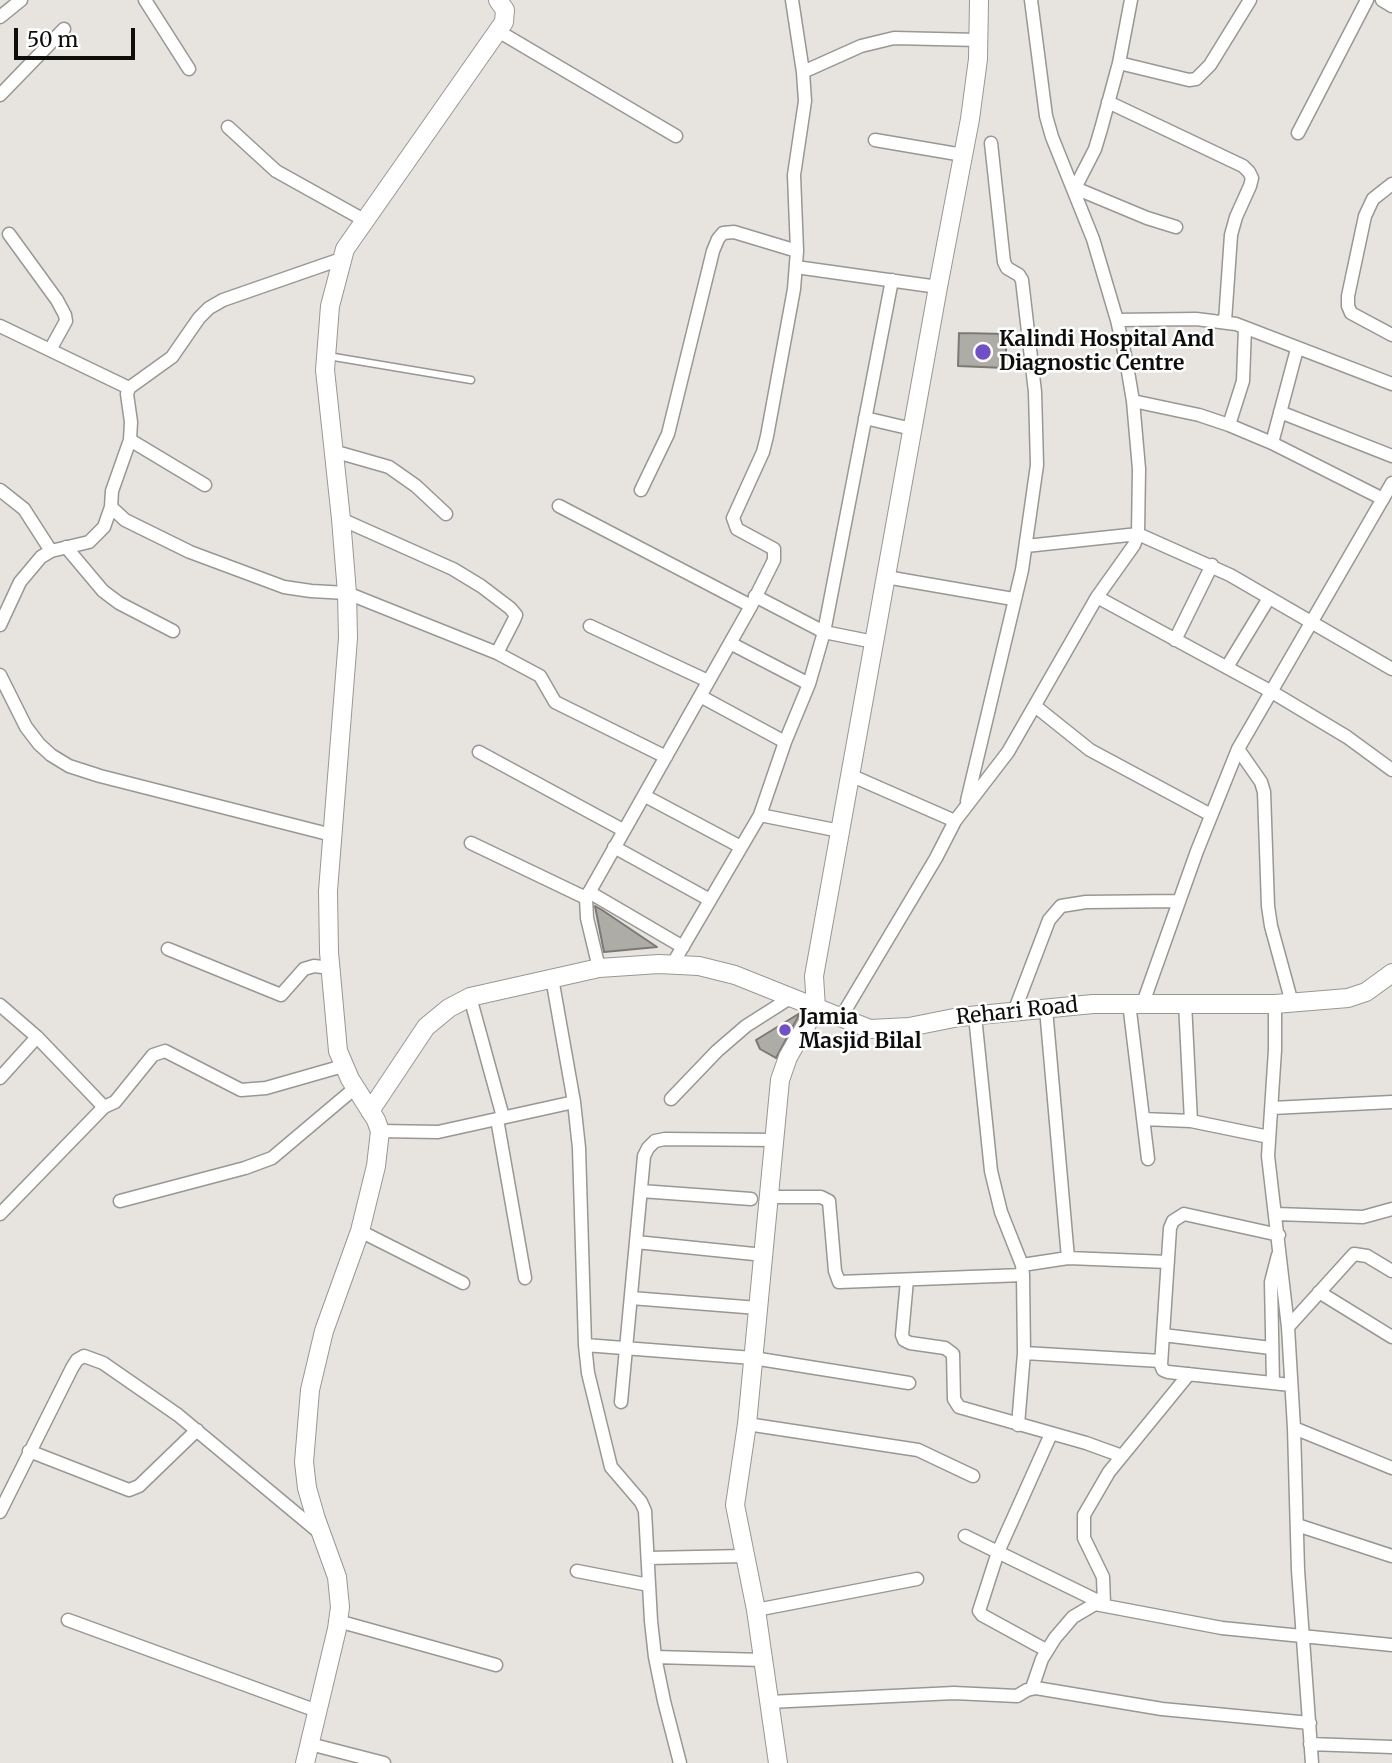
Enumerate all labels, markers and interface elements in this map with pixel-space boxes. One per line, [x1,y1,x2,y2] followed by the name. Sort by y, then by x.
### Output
[18,14,138,58] scale bar
[27,26,78,53] text: 50 m
[999,327,1214,377] place label: Kalindi Hospital And Diagnostic Centre
[973,342,993,362] marker: Kalindi Hospital And Diagnostic Centre
[955,993,1079,1031] street label: Rehari Road
[799,1005,921,1055] place label: Jamia Masjid Bilal
[777,1022,793,1038] marker: Jamia Masjid Bilal

